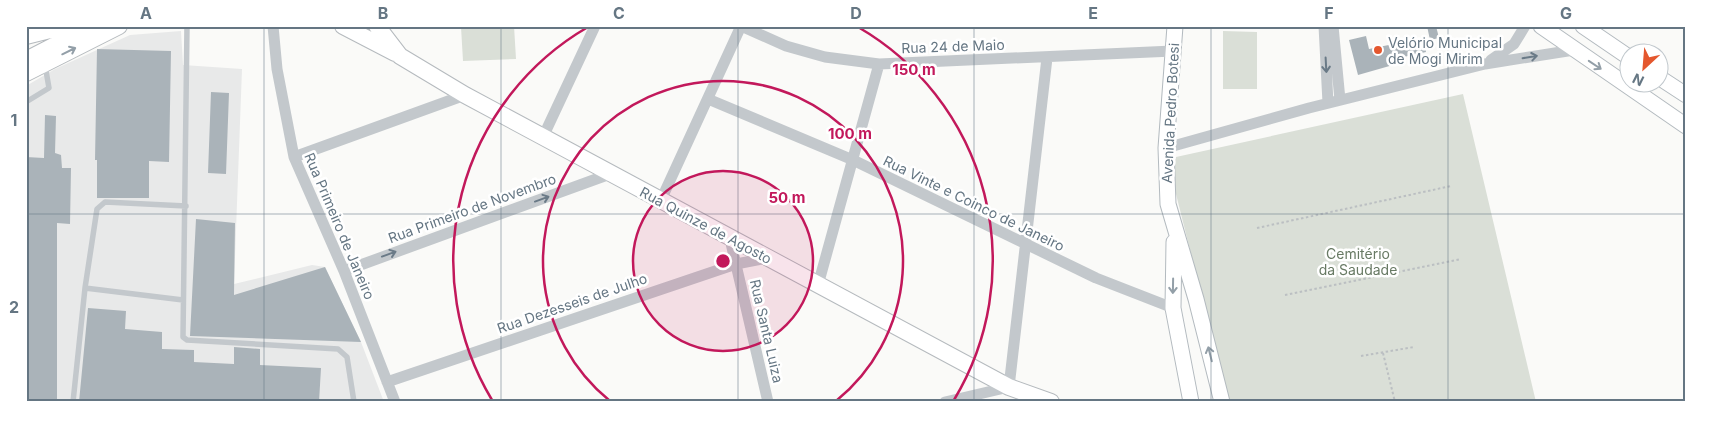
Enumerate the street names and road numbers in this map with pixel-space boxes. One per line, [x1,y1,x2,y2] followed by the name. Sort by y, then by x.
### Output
[901,36,1005,56] street label: Rua 24 de Maio
[1158,42,1182,184] street label: Avenida Pedro Botesi
[301,150,379,302] street label: Rua Primeiro de Janeiro
[881,152,1067,254] street label: Rua Vinte e Coinco de Janeiro
[386,170,558,246] street label: Rua Primeiro de Novembro
[637,183,775,267] street label: Rua Quinze de Agosto
[495,269,649,337] street label: Rua Dezesseis de Julho
[747,278,787,384] street label: Rua Santa Luiza

